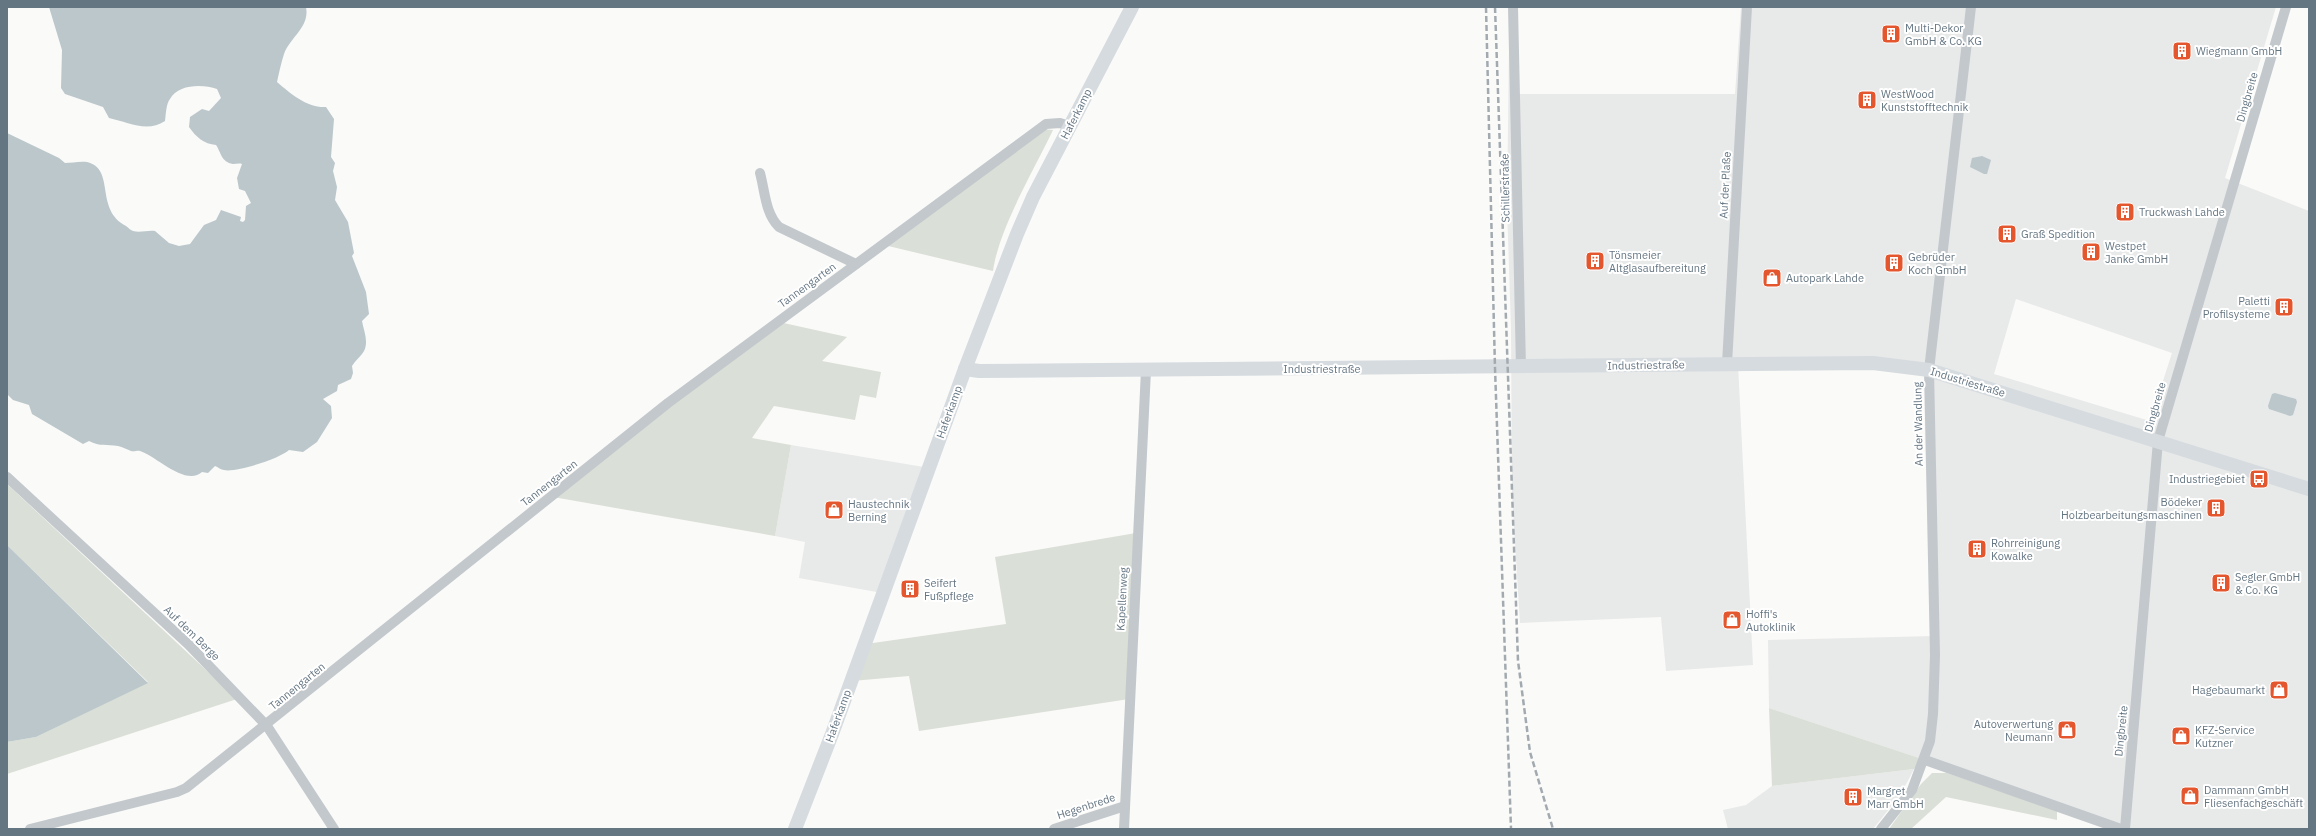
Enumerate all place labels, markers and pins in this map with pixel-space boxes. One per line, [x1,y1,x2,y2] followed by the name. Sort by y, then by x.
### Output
[1905,21,1982,48] place label: Multi-Dekor GmbH & Co. KG
[1880,23,1902,45] building icon: Multi-Dekor GmbH & Co. KG
[2171,40,2193,62] building icon: Wiegmann GmbH
[2196,44,2282,58] place label: Wiegmann GmbH
[1881,87,1968,114] place label: WestWood Kunststofftechnik
[1856,89,1878,111] building icon: WestWood Kunststofftechnik
[2114,201,2136,223] building icon: Truckwash Lahde
[2139,205,2225,219] place label: Truckwash Lahde
[1996,223,2018,245] building icon: Graß Spedition
[2021,227,2095,241] place label: Graß Spedition
[2105,239,2168,266] place label: Westpet Janke GmbH
[2080,241,2102,263] building icon: Westpet Janke GmbH
[1609,248,1706,275] place label: Tönsmeier Altglasaufbereitung
[1584,250,1606,272] building icon: Tönsmeier Altglasaufbereitung
[1908,250,1967,277] place label: Gebrüder Koch GmbH
[1883,252,1905,274] building icon: Gebrüder Koch GmbH
[1761,267,1783,289] shop icon: Autopark Lahde
[1786,271,1864,285] place label: Autopark Lahde
[2203,294,2270,321] place label: Paletti Profilsysteme
[2273,296,2295,318] building icon: Paletti Profilsysteme
[2248,468,2270,490] bus stop icon: Industriegebiet
[2169,472,2245,486] place label: Industriegebiet
[2061,495,2202,522] place label: Bödeker Holzbearbeitungsmaschinen
[848,497,910,524] place label: Haustechnik Berning
[2205,497,2227,519] building icon: Bödeker Holzbearbeitungsmaschinen
[823,499,845,521] shop icon: Haustechnik Berning
[1991,536,2060,563] place label: Rohrreinigung Kowalke
[1966,538,1988,560] building icon: Rohrreinigung Kowalke
[2235,570,2300,597] place label: Segler GmbH & Co. KG
[2210,572,2232,594] building icon: Segler GmbH & Co. KG
[924,576,974,603] place label: Seifert Fußpflege
[899,578,921,600] building icon: Seifert Fußpflege
[1746,607,1796,634] place label: Hoffi's Autoklinik
[1721,609,1743,631] shop icon: Hoffi's Autoklinik
[2268,679,2290,701] shop icon: Hagebaumarkt
[2192,683,2265,697] place label: Hagebaumarkt
[1974,717,2053,744] place label: Autoverwertung Neumann
[2056,719,2078,741] shop icon: Autoverwertung Neumann
[2195,723,2254,750] place label: KFZ-Service Kutzner
[2170,725,2192,747] shop icon: KFZ-Service Kutzner
[2204,783,2303,810] place label: Dammann GmbH Fliesenfachgeschäft
[1867,784,1924,811] place label: Margret Marr GmbH
[2179,785,2201,807] shop icon: Dammann GmbH Fliesenfachgeschäft
[1842,786,1864,808] building icon: Margret Marr GmbH

